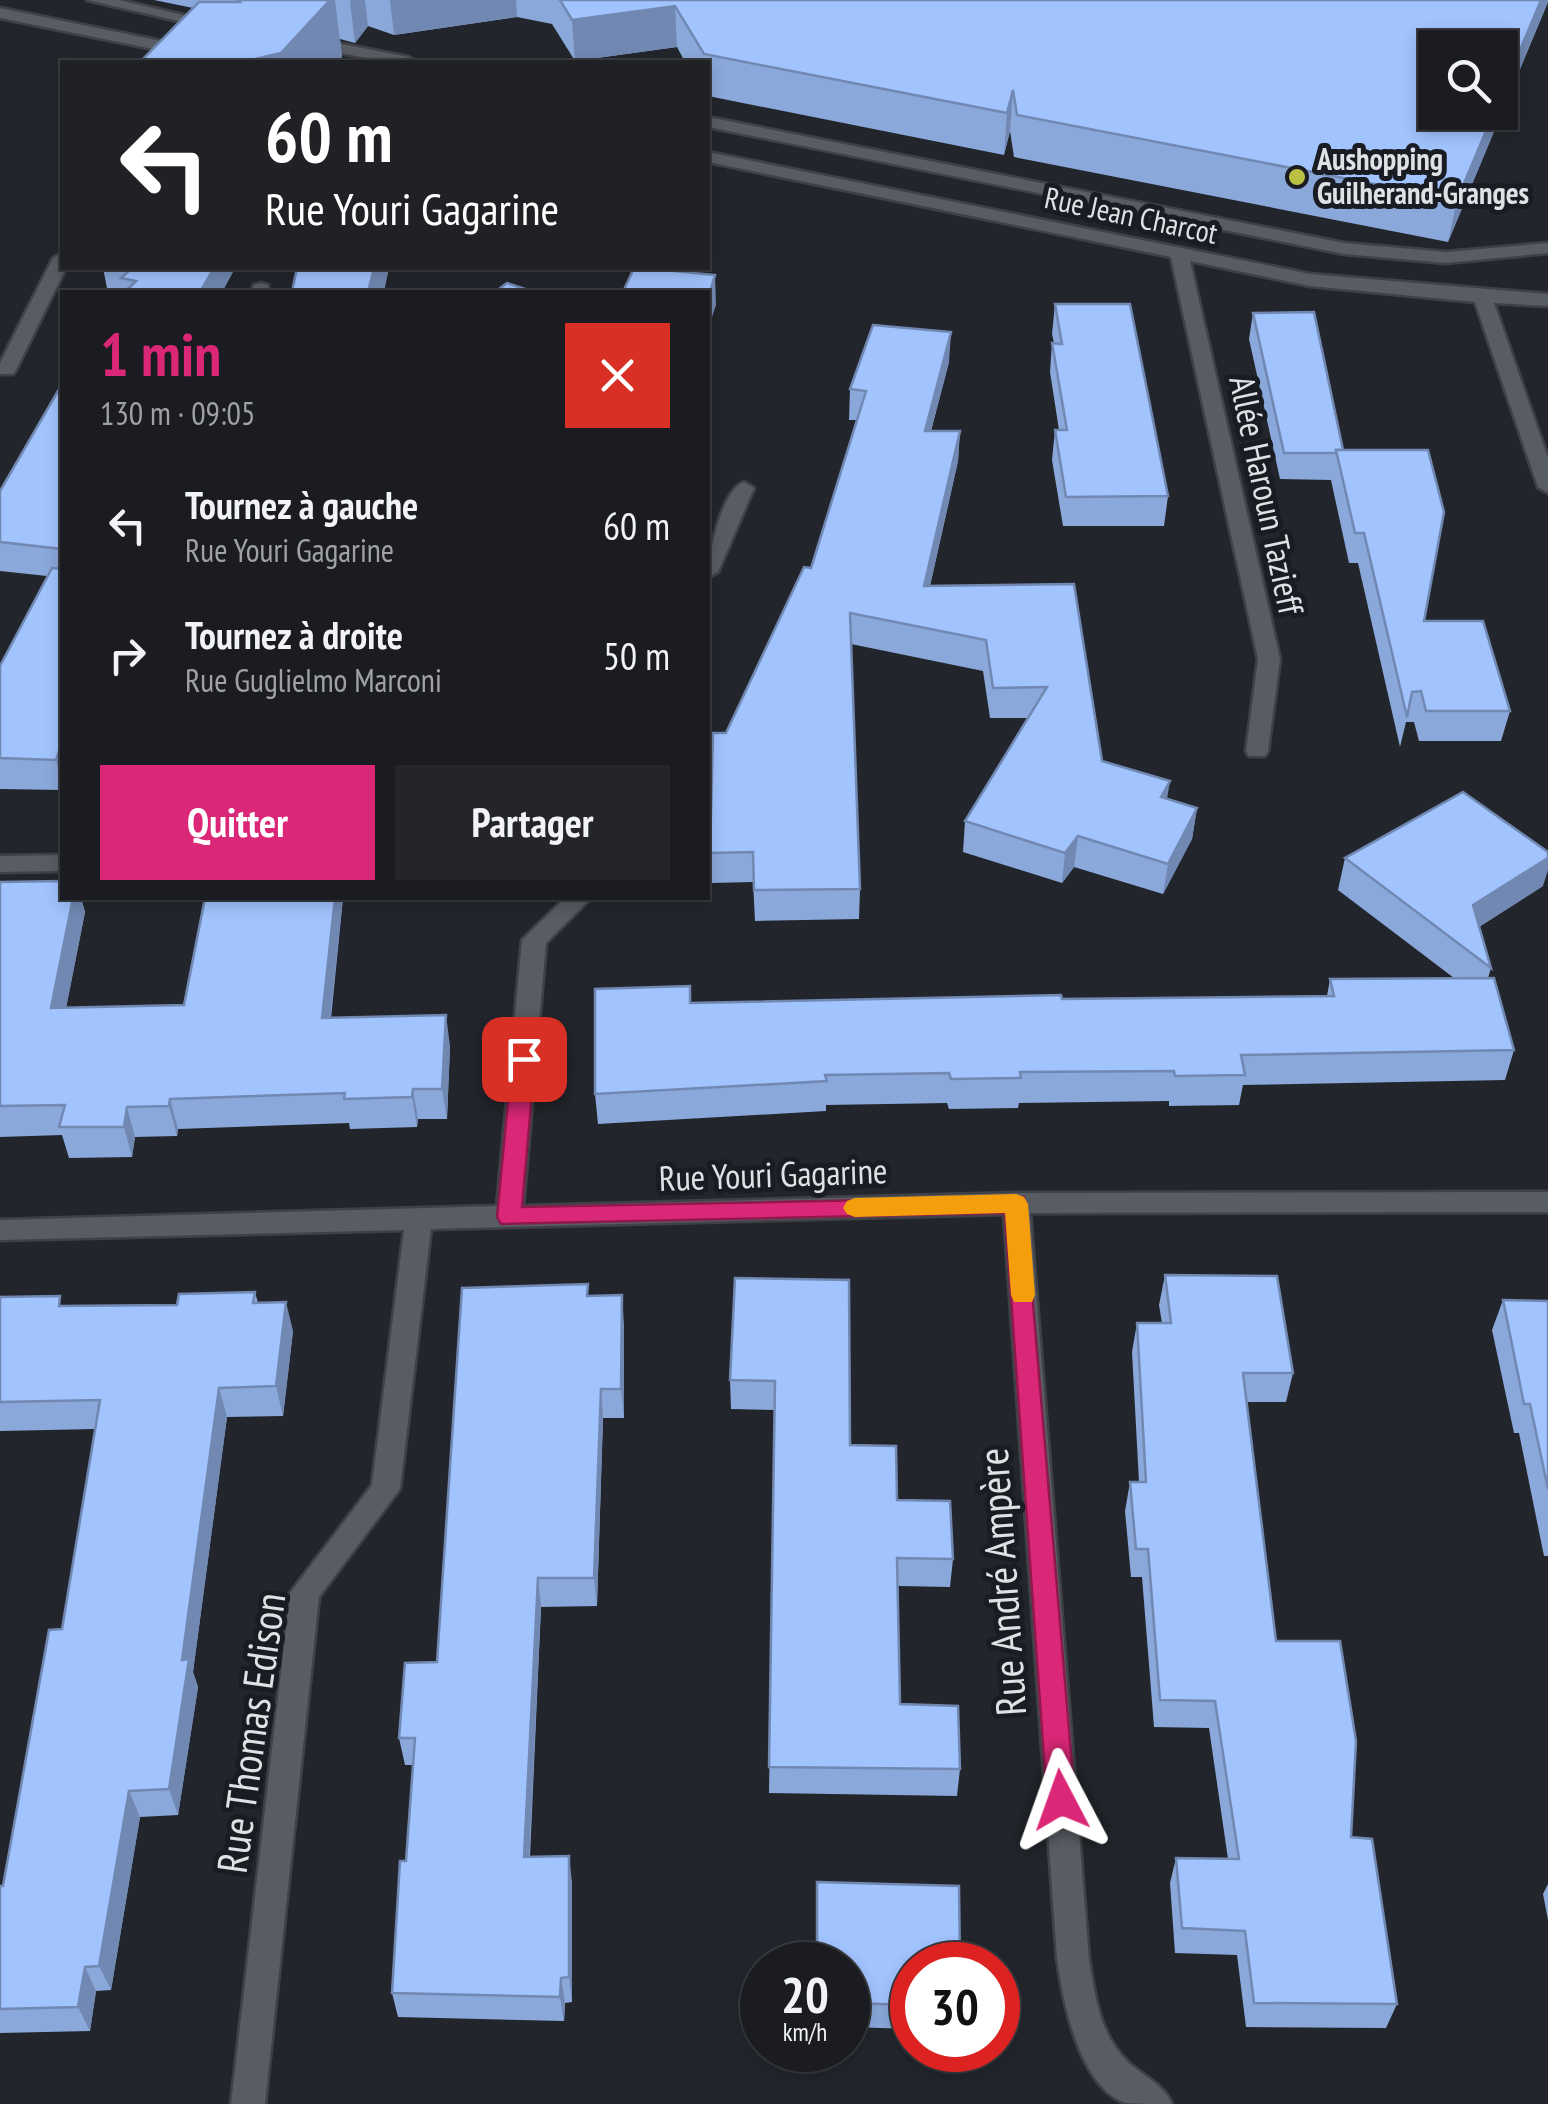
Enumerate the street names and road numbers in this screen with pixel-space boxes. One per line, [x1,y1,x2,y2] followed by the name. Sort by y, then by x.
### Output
[1041,177,1222,252] street label: Rue Jean Charcot
[1219,371,1315,620] street label: Allée Haroun Tazieff
[658,1147,888,1201] street label: Rue Youri Gagarine
[965,1446,1038,1718] street label: Rue André Ampère
[204,1589,297,1877] street label: Rue Thomas Edison

